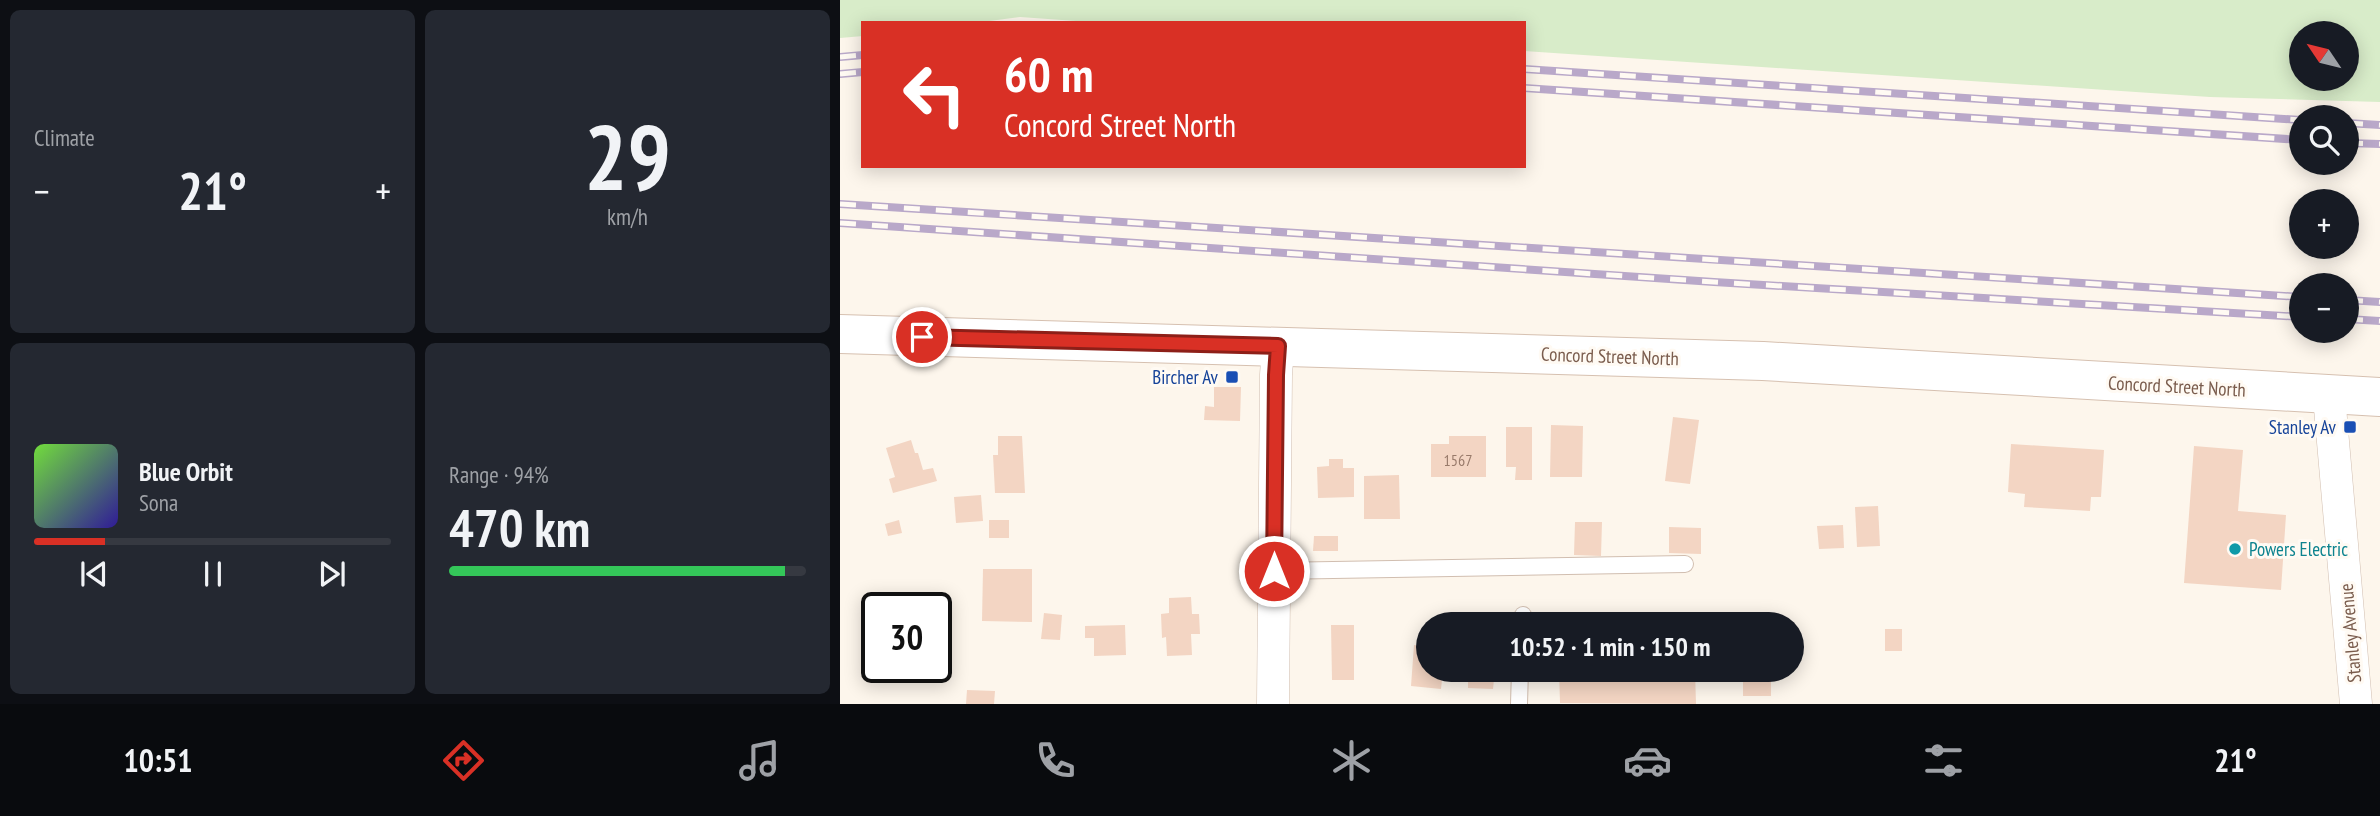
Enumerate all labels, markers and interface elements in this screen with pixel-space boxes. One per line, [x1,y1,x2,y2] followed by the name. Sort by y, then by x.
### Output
[2289,21,2359,91] north arrow
[2289,21,2359,343] map controls
[1004,42,1093,106] text: 60 m
[889,49,980,140] icon: left
[584,97,671,215] text: 29
[1004,104,1236,146] text: Concord Street North
[2289,105,2359,175] button: search
[34,123,95,152] text: Climate
[178,157,247,224] text: 21°
[34,166,50,215] text: −
[375,166,391,215] text: +
[2289,189,2359,259] button: +
[607,202,648,231] text: km/h
[2289,273,2359,343] button: −
[892,307,952,367] pin
[903,318,941,356] icon: arrive
[1541,342,1679,370] street label: Concord Street North
[1152,365,1219,389] place label: Bircher Av
[1224,369,1240,385] marker: Bircher Av
[2108,370,2246,402] street label: Concord Street North
[2269,415,2337,439] place label: Stanley Av
[2342,419,2358,435] marker: Stanley Av
[1444,450,1472,470] house number: 1567
[139,455,233,488] text: Blue Orbit
[449,460,549,489] text: Range · 94%
[139,488,178,517] text: Sona
[449,494,590,561] text: 470 km
[1237,534,1311,608] position arrow
[2249,537,2348,561] place label: Powers Electric
[2227,541,2243,557] marker: Powers Electric
[75,555,113,593] icon: previous
[194,555,232,593] icon: pause
[313,555,351,593] icon: next
[2334,582,2366,684] street label: Stanley Avenue
[861,592,952,683] speed limit sign: 30
[1510,630,1710,663] text: 10:52 · 1 min · 150 m
[439,736,488,785] icon: directions
[735,736,784,785] icon: music
[1031,736,1080,785] icon: phone
[1327,736,1376,785] icon: climate
[1623,736,1672,785] icon: car
[1919,736,1968,785] icon: filters
[123,739,193,781] text: 10:51
[2214,739,2257,781] text: 21°

